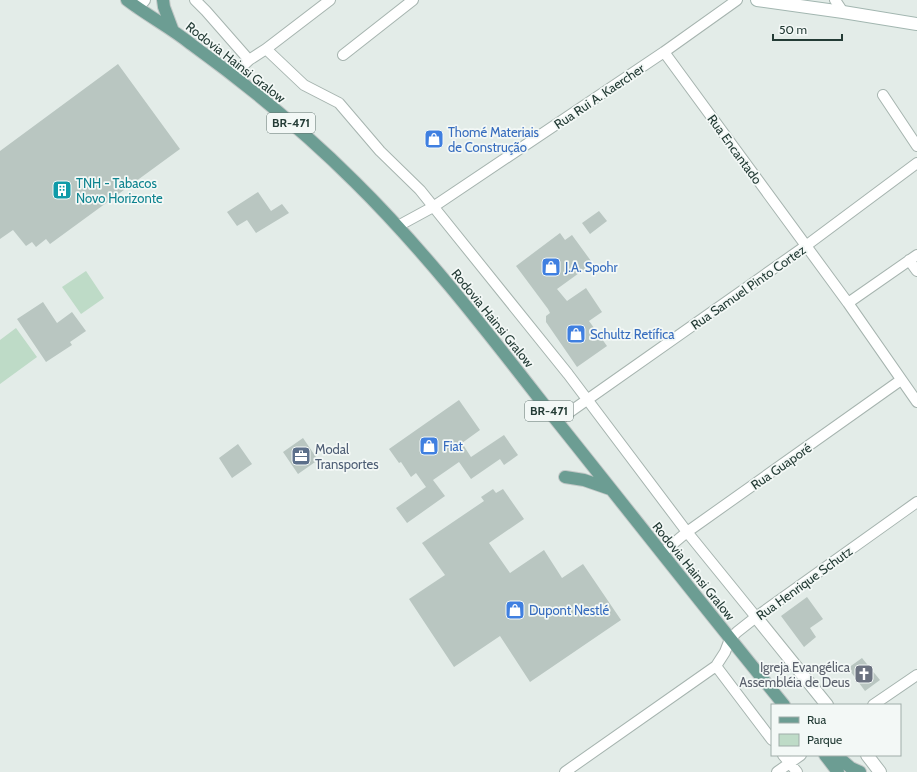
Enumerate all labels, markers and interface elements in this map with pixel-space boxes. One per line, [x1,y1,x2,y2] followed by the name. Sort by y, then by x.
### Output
[773,16,842,42] scale bar
[183,18,289,106] street label: Rodovia Hainsi Gralow
[779,22,807,37] text: 50 m
[551,59,648,132] street label: Rua Rui A. Kaercher
[704,111,766,187] street label: Rua Encantado
[267,113,315,133] road number: BR-471
[448,124,539,155] place label: Thomé Materiais de Construção
[423,128,445,150] shop icon: Thomé Materiais de Construção
[76,175,163,206] place label: TNH - Tabacos Novo Horizonte
[51,179,73,201] building icon: TNH - Tabacos Novo Horizonte
[688,241,808,333] street label: Rua Samuel Pinto Cortez
[540,256,562,278] shop icon: J.A. Spohr
[564,259,619,275] place label: J.A. Spohr
[448,266,538,371] street label: Rodovia Hainsi Gralow
[565,323,587,345] shop icon: Schultz Retífica
[590,326,675,342] place label: Schultz Retífica
[525,401,573,421] road number: BR-471
[418,435,440,457] shop icon: Fiat
[443,438,464,454] place label: Fiat
[748,439,815,493] street label: Rua Guaporé
[315,441,379,472] place label: Modal Transportes
[290,445,312,467] office icon: Modal Transportes
[649,519,739,624] street label: Rodovia Hainsi Gralow
[753,543,855,623] street label: Rua Henrique Schutz
[504,599,526,621] shop icon: Dupont Nestlé
[529,602,609,618] place label: Dupont Nestlé
[739,659,851,690] place label: Igreja Evangélica Assembléia de Deus
[853,663,875,685] church icon: Igreja Evangélica Assembléia de Deus
[771,704,901,756] legend
[807,712,826,727] text: Rua
[807,732,842,747] text: Parque

